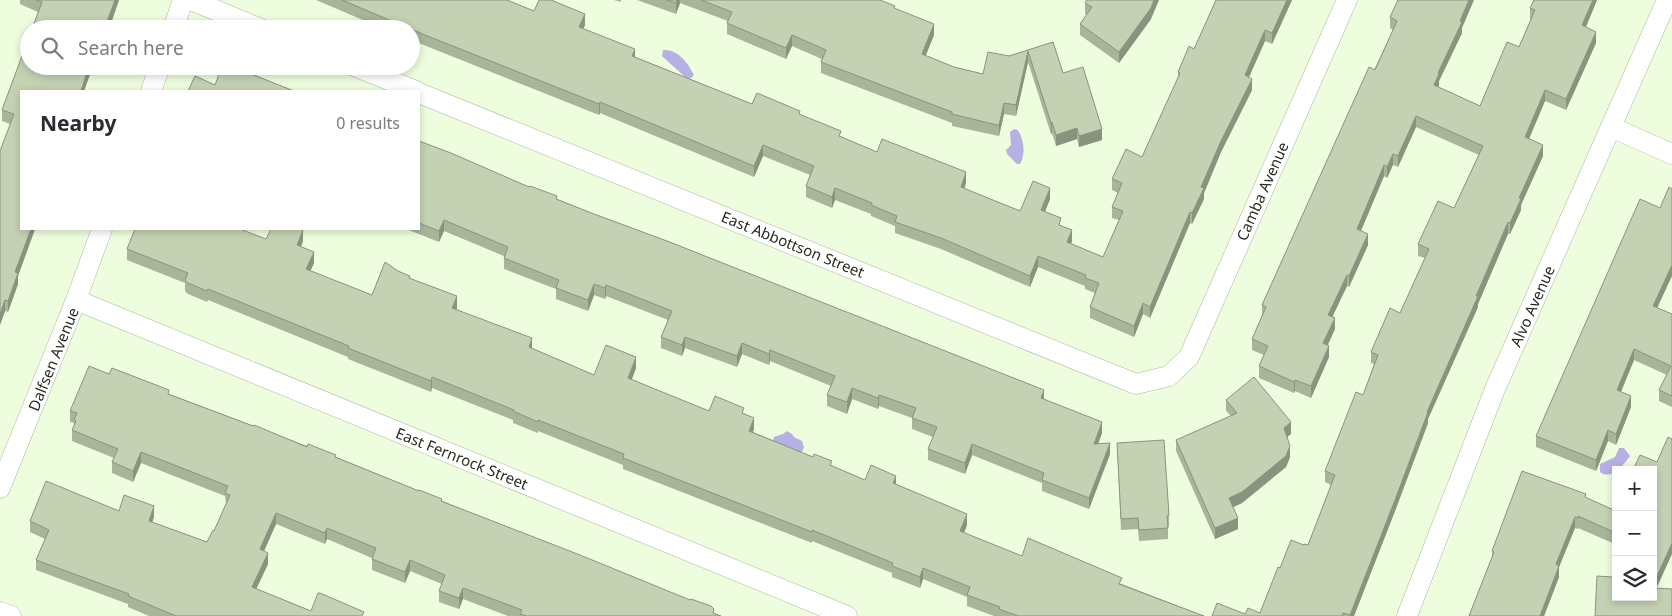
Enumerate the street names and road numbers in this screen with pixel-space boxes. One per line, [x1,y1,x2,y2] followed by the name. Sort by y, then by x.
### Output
[1231,138,1293,244] street label: Camba Avenue
[719,206,868,282] street label: East Abbottson Street
[1505,262,1559,350] street label: Alvo Avenue
[23,304,83,414] street label: Dalfsen Avenue
[393,422,532,494] street label: East Fernrock Street

